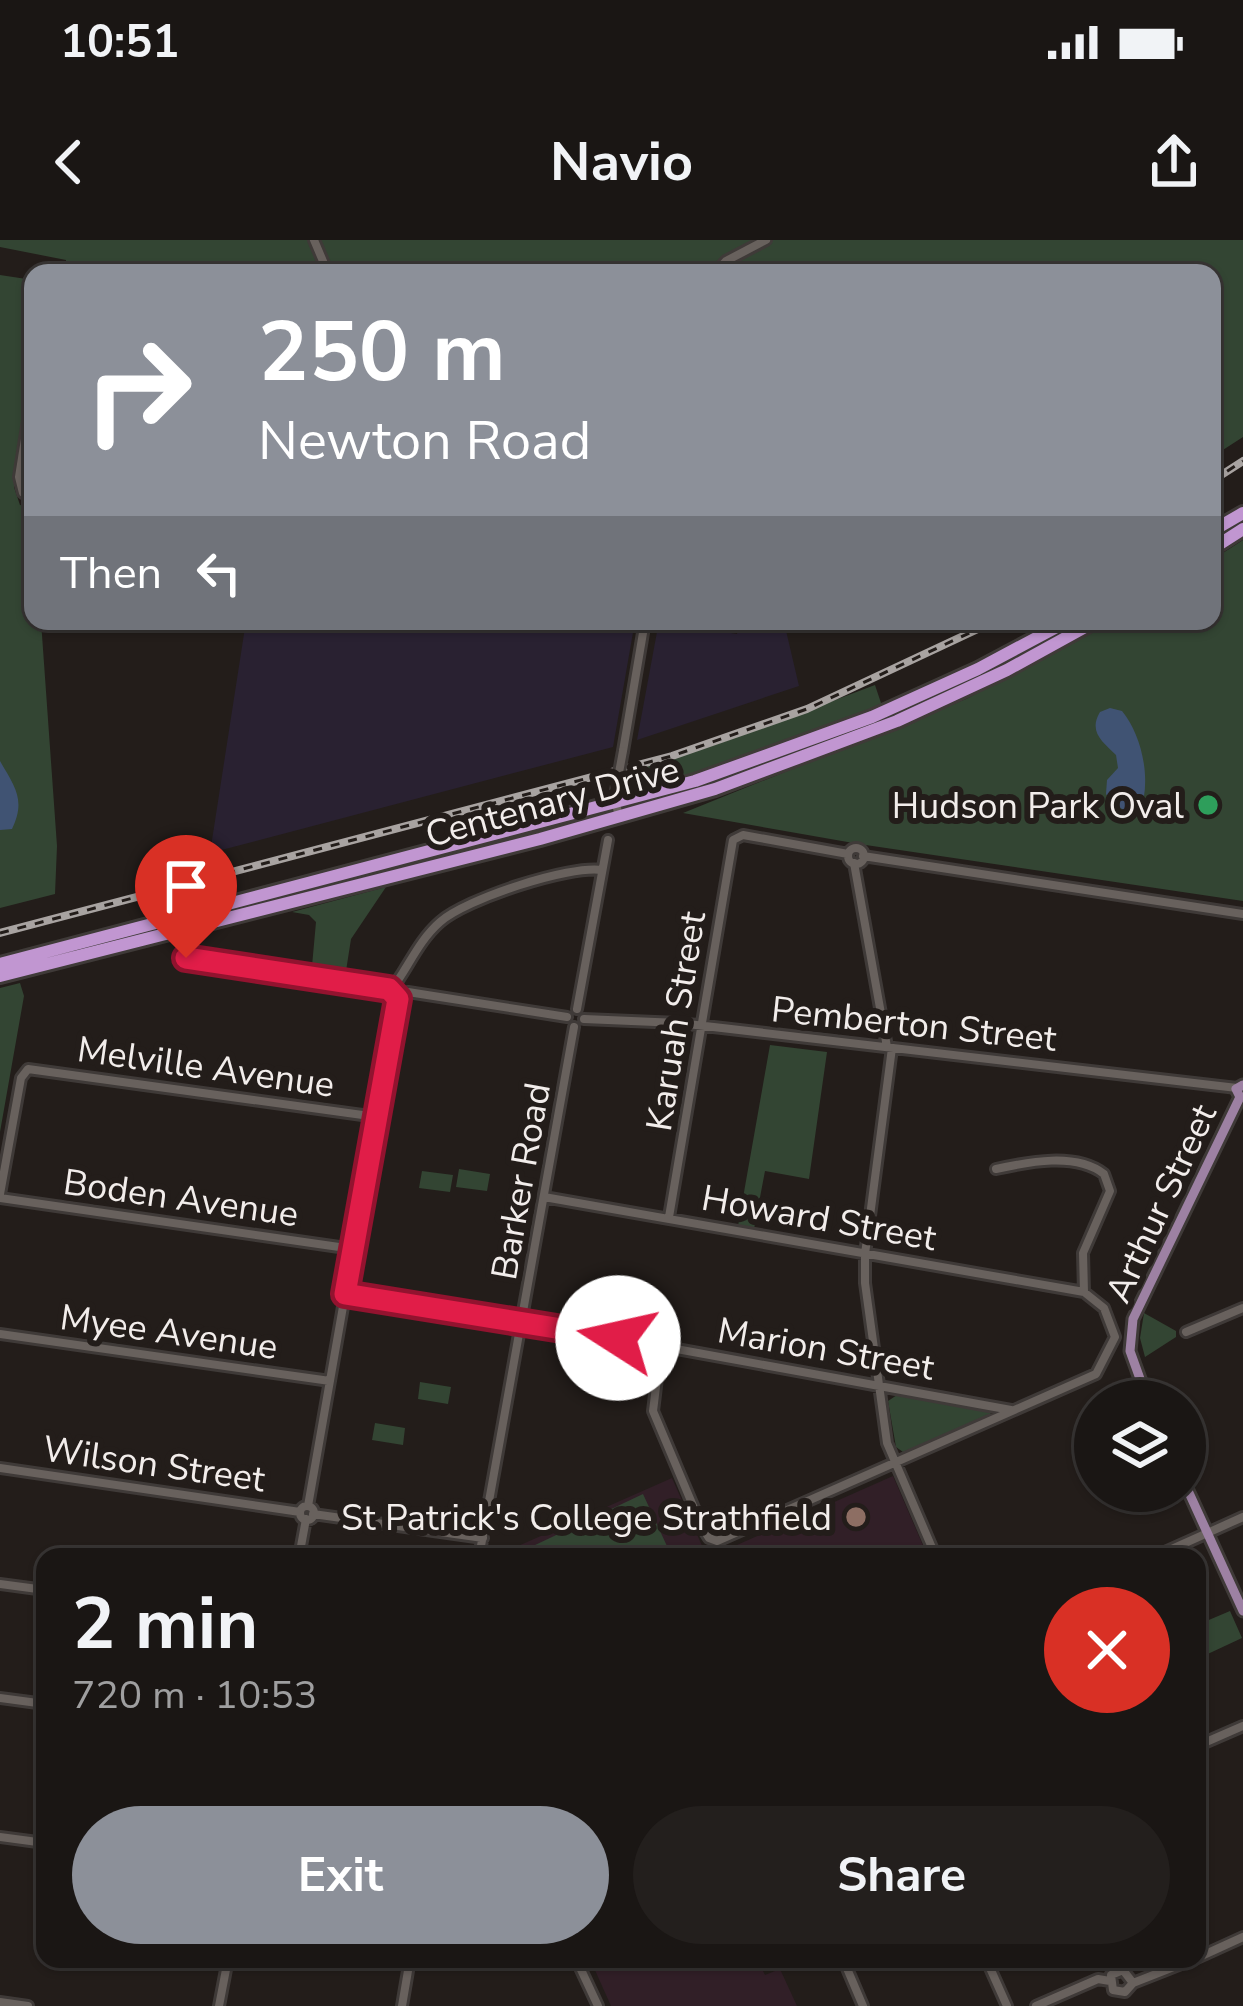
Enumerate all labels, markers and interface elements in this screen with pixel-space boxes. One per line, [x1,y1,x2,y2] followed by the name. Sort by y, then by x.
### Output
[60,12,179,73] text: 10:51
[550,125,693,199] text: Navio
[36,129,102,195] icon: back
[1141,129,1207,195] icon: share
[258,295,506,410] text: 250 m
[60,312,216,468] icon: right
[258,404,591,478] text: Newton Road
[186,540,252,606] icon: left
[60,543,162,604] text: Then
[420,745,685,860] street label: Centenary Drive
[892,782,1184,831] place label: Hudson Park Oval
[1195,792,1221,818] marker: Hudson Park Oval
[135,835,237,958] pin
[153,853,219,919] icon: arrive
[635,908,718,1135] street label: Karuah Street
[769,985,1059,1064] street label: Pemberton Street
[74,1025,338,1110] street label: Melville Avenue
[480,1079,563,1283] street label: Barker Road
[1094,1096,1229,1311] street label: Arthur Street
[60,1158,301,1239] street label: Boden Avenue
[698,1174,940,1263] street label: Howard Street
[555,1275,681,1401] position arrow
[57,1293,281,1372] street label: Myee Avenue
[714,1306,938,1393] street label: Marion Street
[1074,1380,1206,1512] map controls
[1074,1380,1206,1512] button: layers
[40,1425,268,1504] street label: Wilson Street
[341,1494,832,1543] place label: St Patrick's College Strathfield
[843,1504,869,1530] marker: St Patrick's College Strathfield
[72,1575,258,1673] text: 2 min
[1044,1587,1170,1713] button: close
[72,1669,317,1722] text: 720 m · 10:53
[72,1806,609,1944] button: Exit
[633,1806,1170,1944] button: Share

